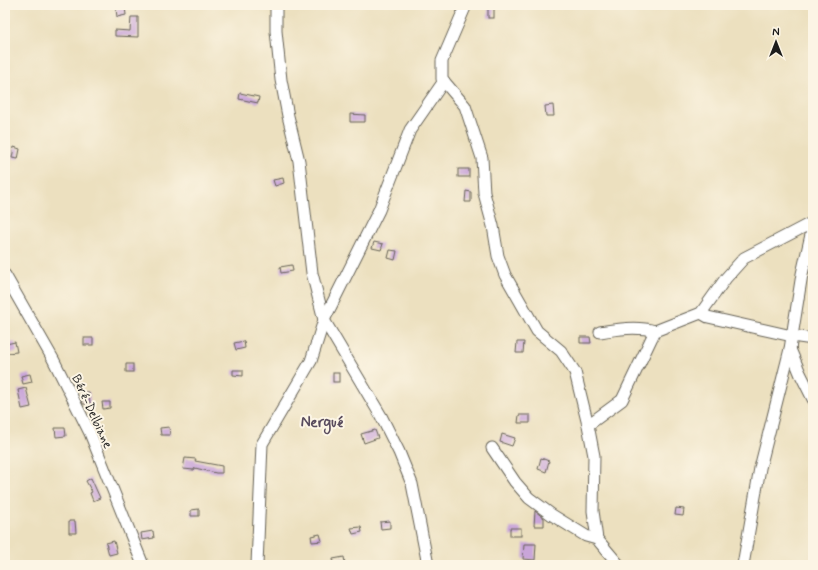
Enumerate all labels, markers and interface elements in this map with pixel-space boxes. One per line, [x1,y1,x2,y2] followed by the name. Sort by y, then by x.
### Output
[756,22,796,62] north arrow
[772,26,780,40] text: N
[67,372,116,451] street label: Béré-Delbiane
[301,413,344,435] district label: Nergué

